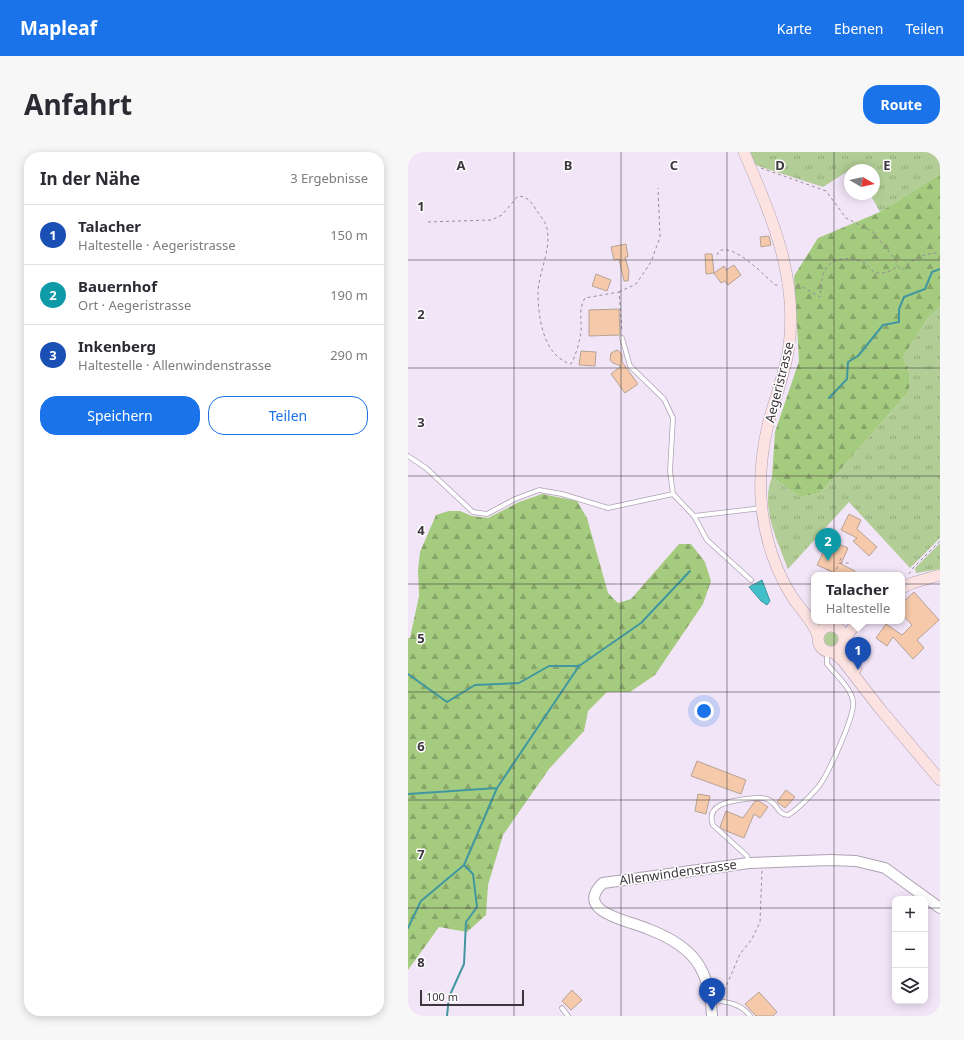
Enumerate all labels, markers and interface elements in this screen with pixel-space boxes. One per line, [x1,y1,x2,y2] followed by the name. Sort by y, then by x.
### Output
[20,15,97,41] text: Mapleaf
[777,19,812,38] text: Karte
[834,19,884,38] text: Ebenen
[906,19,944,38] text: Teilen
[24,85,132,123] text: Anfahrt
[863,85,940,124] button: Route
[457,156,466,174] text: A
[564,156,572,174] text: B
[670,156,678,174] text: C
[775,156,785,174] text: D
[883,156,891,174] text: E
[844,164,880,200] north arrow
[40,167,140,190] text: In der Nähe
[290,169,368,187] text: 3 Ergebnisse
[417,197,425,215] text: 1
[78,216,141,236] text: Talacher
[49,226,57,244] text: 1
[330,226,368,244] text: 150 m
[78,236,236,254] text: Haltestelle · Aegeristrasse
[78,276,157,296] text: Bauernhof
[49,286,57,304] text: 2
[330,286,368,304] text: 190 m
[78,296,191,314] text: Ort · Aegeristrasse
[417,305,425,323] text: 2
[78,336,156,356] text: Inkenberg
[760,340,798,424] street label: Aegeristrasse
[49,346,57,364] text: 3
[330,346,368,364] text: 290 m
[78,356,271,374] text: Haltestelle · Allenwindenstrasse
[40,396,200,435] button: Speichern
[208,396,368,435] button: Teilen
[417,413,425,431] text: 3
[417,521,425,539] text: 4
[815,528,841,561] pin: 2
[811,572,905,624] popup
[826,579,889,599] text: Talacher
[826,599,890,617] text: Haltestelle
[417,629,425,647] text: 5
[845,637,871,670] pin: 1
[694,701,714,721] your location
[417,737,425,755] text: 6
[417,845,425,863] text: 7
[618,855,738,889] street label: Allenwindenstrasse
[892,896,928,1004] map controls
[892,896,928,932] button: +
[892,932,928,968] button: −
[417,953,425,971] text: 8
[892,968,928,1004] button: layers
[699,978,725,1011] pin: 3
[420,988,524,1007] scale bar
[426,989,458,1004] text: 100 m

